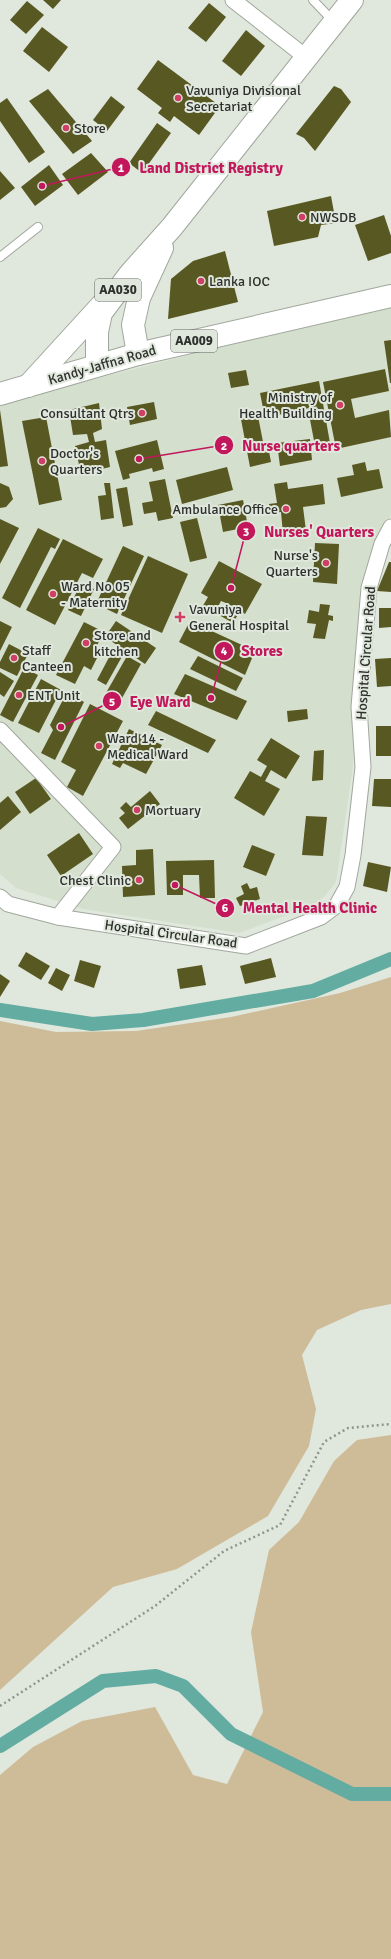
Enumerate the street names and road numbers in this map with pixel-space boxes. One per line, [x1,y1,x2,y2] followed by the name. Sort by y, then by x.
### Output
[95,279,141,301] road number: AA030
[171,330,217,352] road number: AA009
[46,341,158,389] street label: Kandy-Jaffna Road
[353,586,379,720] street label: Hospital Circular Road
[103,916,239,952] street label: Hospital Circular Road

